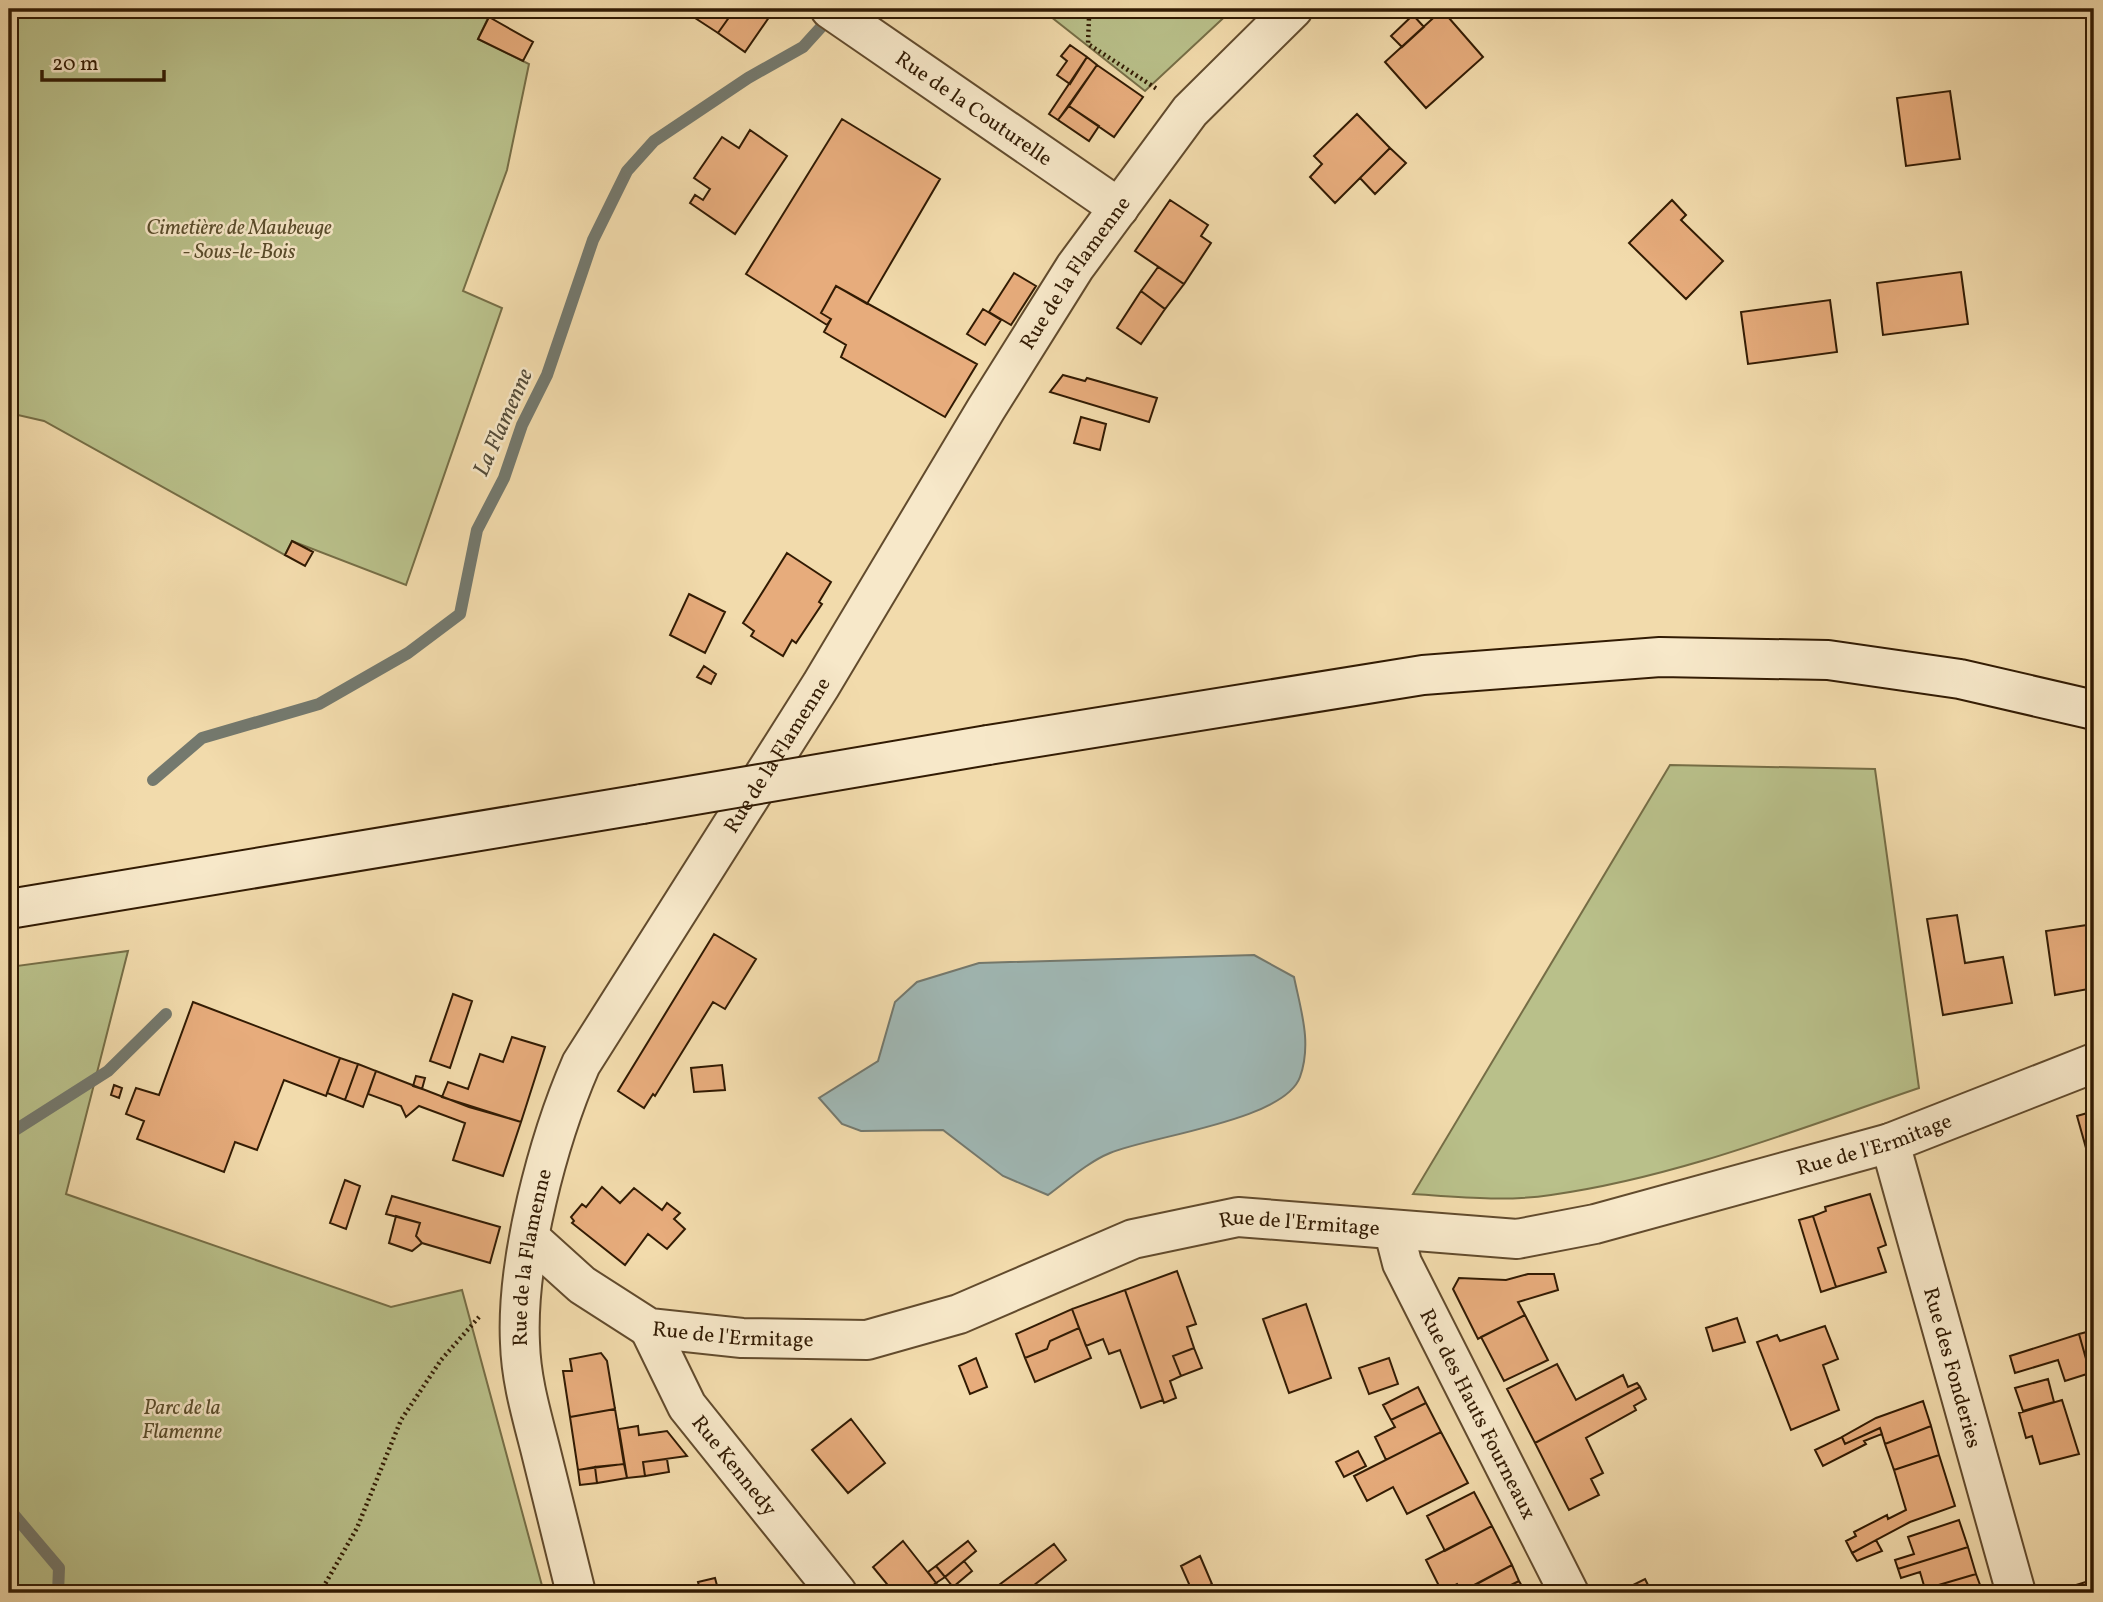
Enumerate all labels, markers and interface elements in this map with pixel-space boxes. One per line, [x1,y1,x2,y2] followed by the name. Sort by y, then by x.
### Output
[42,38,164,82] scale bar
[889,45,1058,174] street label: Rue de la Couturelle
[52,50,98,79] text: 20 m
[1014,191,1138,356] street label: Rue de la Flamenne
[146,214,332,267] park label: Cimetière de Maubeuge - Sous-le-Bois
[466,363,542,482] water label: La Flamenne
[718,672,838,839] street label: Rue de la Flamenne
[1793,1107,1956,1184] street label: Rue de l'Ermitage
[507,1166,560,1347] street label: Rue de la Flamenne
[1216,1204,1381,1244] street label: Rue de l'Ermitage
[1915,1284,1988,1452] street label: Rue des Fonderies
[1412,1304,1542,1525] street label: Rue des Hauts Fourneaux
[651,1315,814,1355] street label: Rue de l'Ermitage
[142,1394,222,1447] park label: Parc de la Flamenne
[684,1410,783,1524] street label: Rue Kennedy

